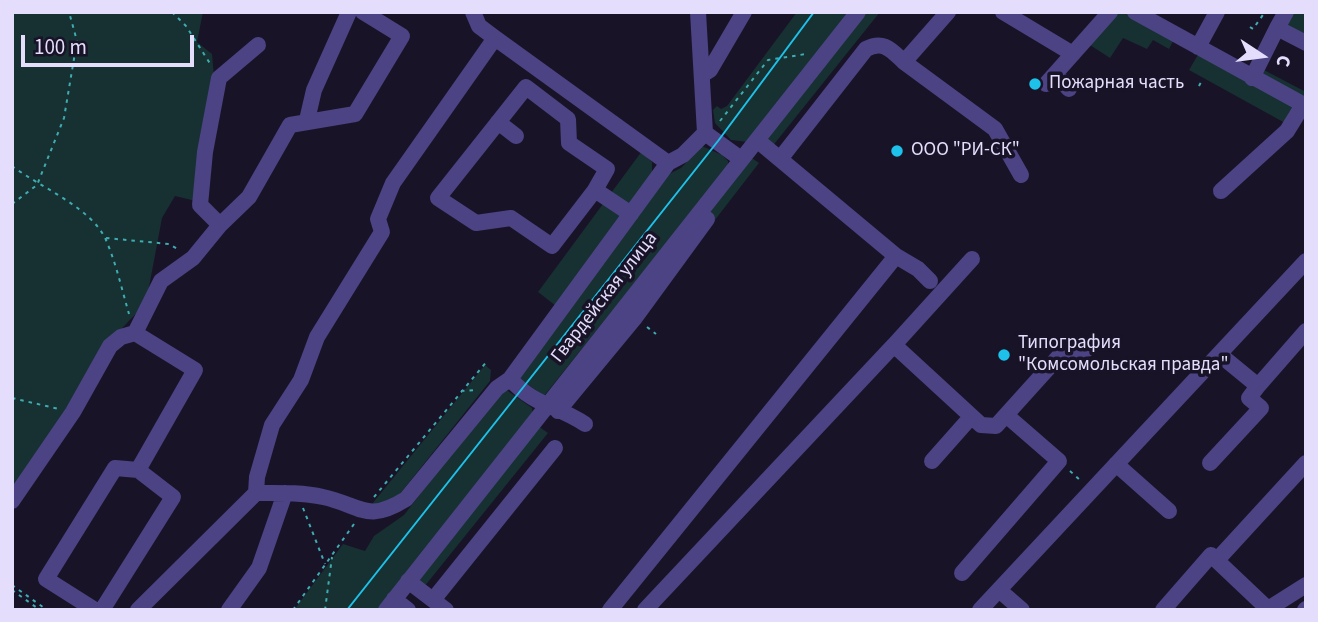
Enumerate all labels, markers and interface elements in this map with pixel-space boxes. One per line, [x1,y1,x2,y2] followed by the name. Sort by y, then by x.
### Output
[24,21,198,65] scale bar
[1227,21,1297,91] north arrow
[34,32,87,62] text: 100 m
[1269,52,1297,69] text: С
[1049,73,1184,95] place label: Пожарная часть
[1027,76,1043,92] marker: Пожарная часть
[911,140,1020,162] place label: ООО "РИ-СК"
[889,143,905,159] marker: ООО "РИ-СК"
[547,228,663,368] street label: Гвардейская улица
[1018,333,1229,377] place label: Типография "Комсомольская правда"
[996,347,1012,363] marker: Типография "Комсомольская правда"

